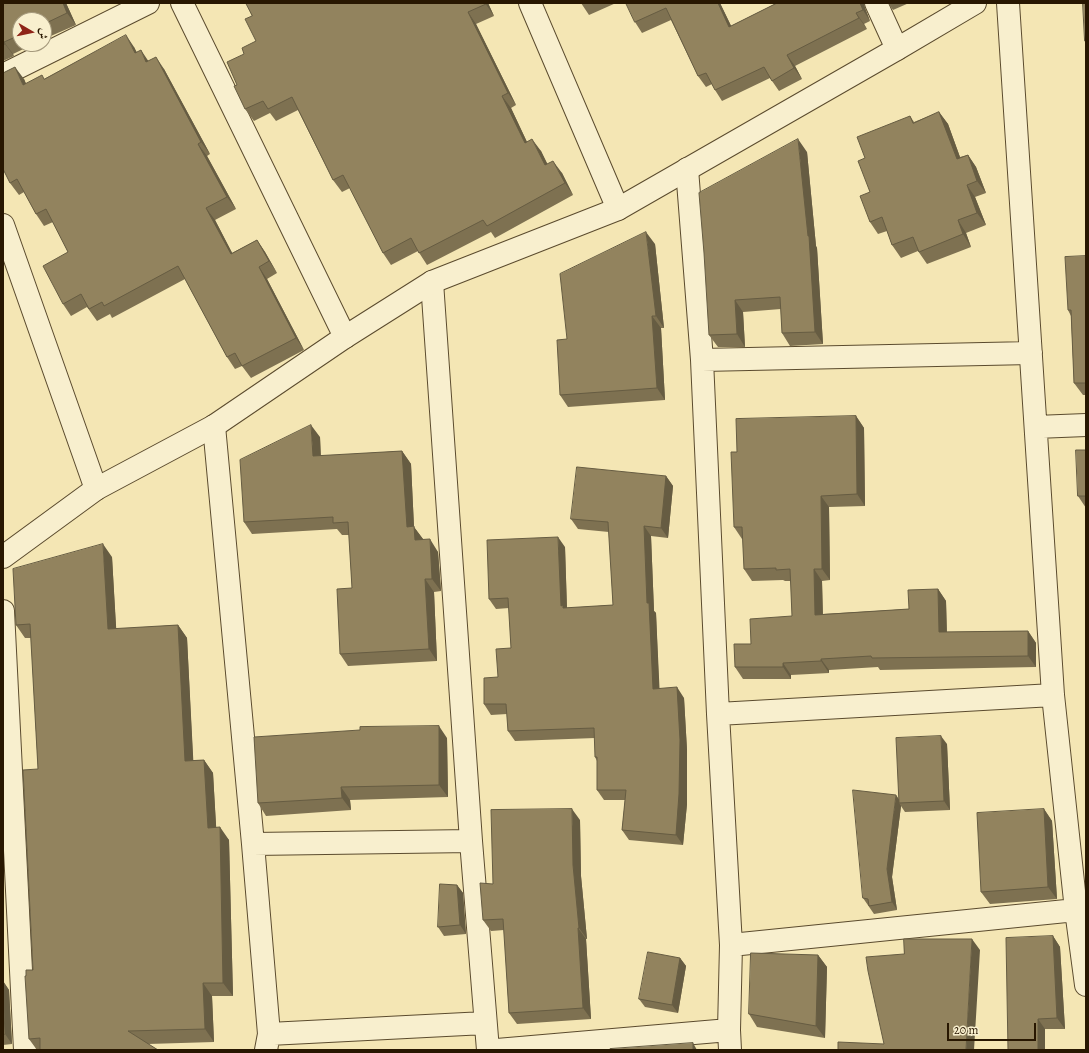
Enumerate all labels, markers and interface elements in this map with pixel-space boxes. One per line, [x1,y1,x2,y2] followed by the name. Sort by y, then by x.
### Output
[12,12,52,52] north arrow
[35,27,52,40] text: ش
[949,1015,1038,1041] scale bar
[954,1022,978,1038] text: 20 m

